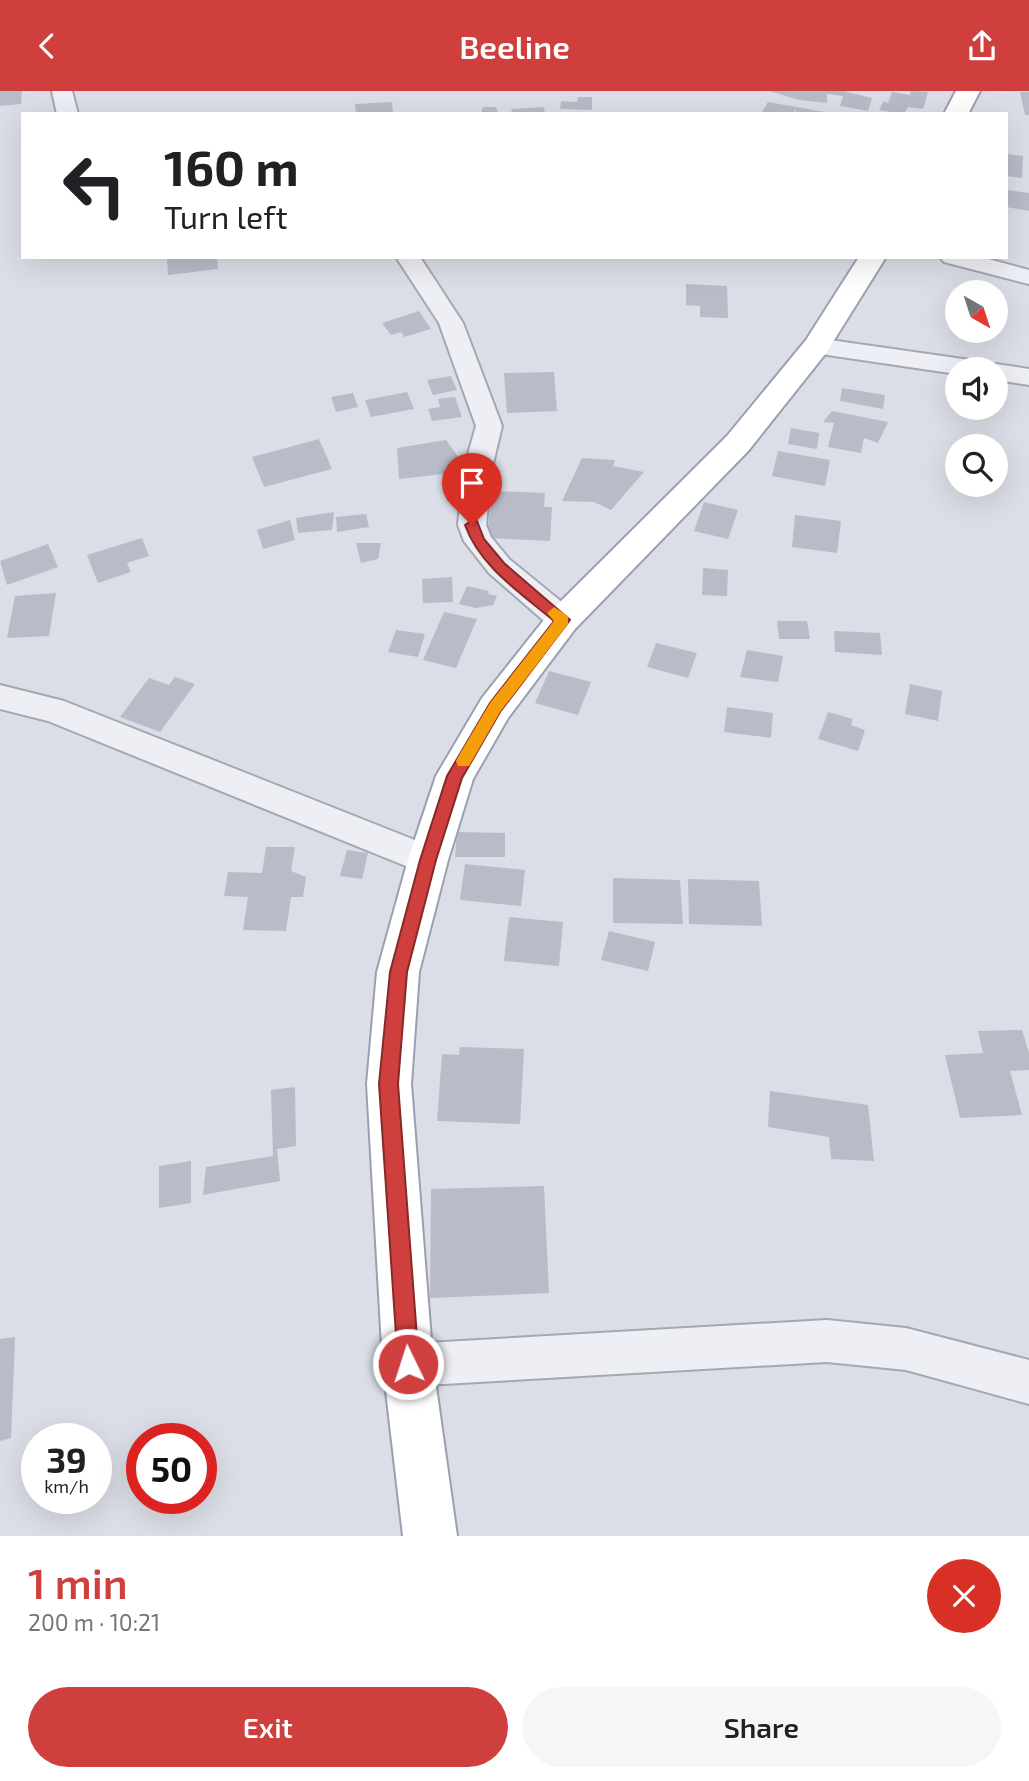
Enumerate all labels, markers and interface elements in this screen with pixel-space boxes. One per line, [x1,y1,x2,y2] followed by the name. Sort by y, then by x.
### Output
[28,27,66,65] icon: back
[459,27,570,65] text: Beeline
[963,27,1001,65] icon: share
[164,137,299,196] text: 160 m
[49,140,140,231] icon: left
[164,197,288,235] text: Turn left
[945,280,1008,343] north arrow
[945,280,1008,497] map controls
[945,357,1008,420] button: sound
[945,434,1008,497] button: search
[442,453,502,525] pin
[453,464,491,502] icon: arrive
[371,1327,445,1401] position arrow
[126,1423,217,1514] speed limit sign: 50
[46,1438,87,1480] text: 39
[44,1475,89,1497] text: km/h
[28,1557,128,1607] text: 1 min
[927,1559,1001,1633] button: close
[28,1608,160,1636] text: 200 m · 10:21
[28,1687,508,1767] button: Exit
[522,1687,1001,1767] button: Share

